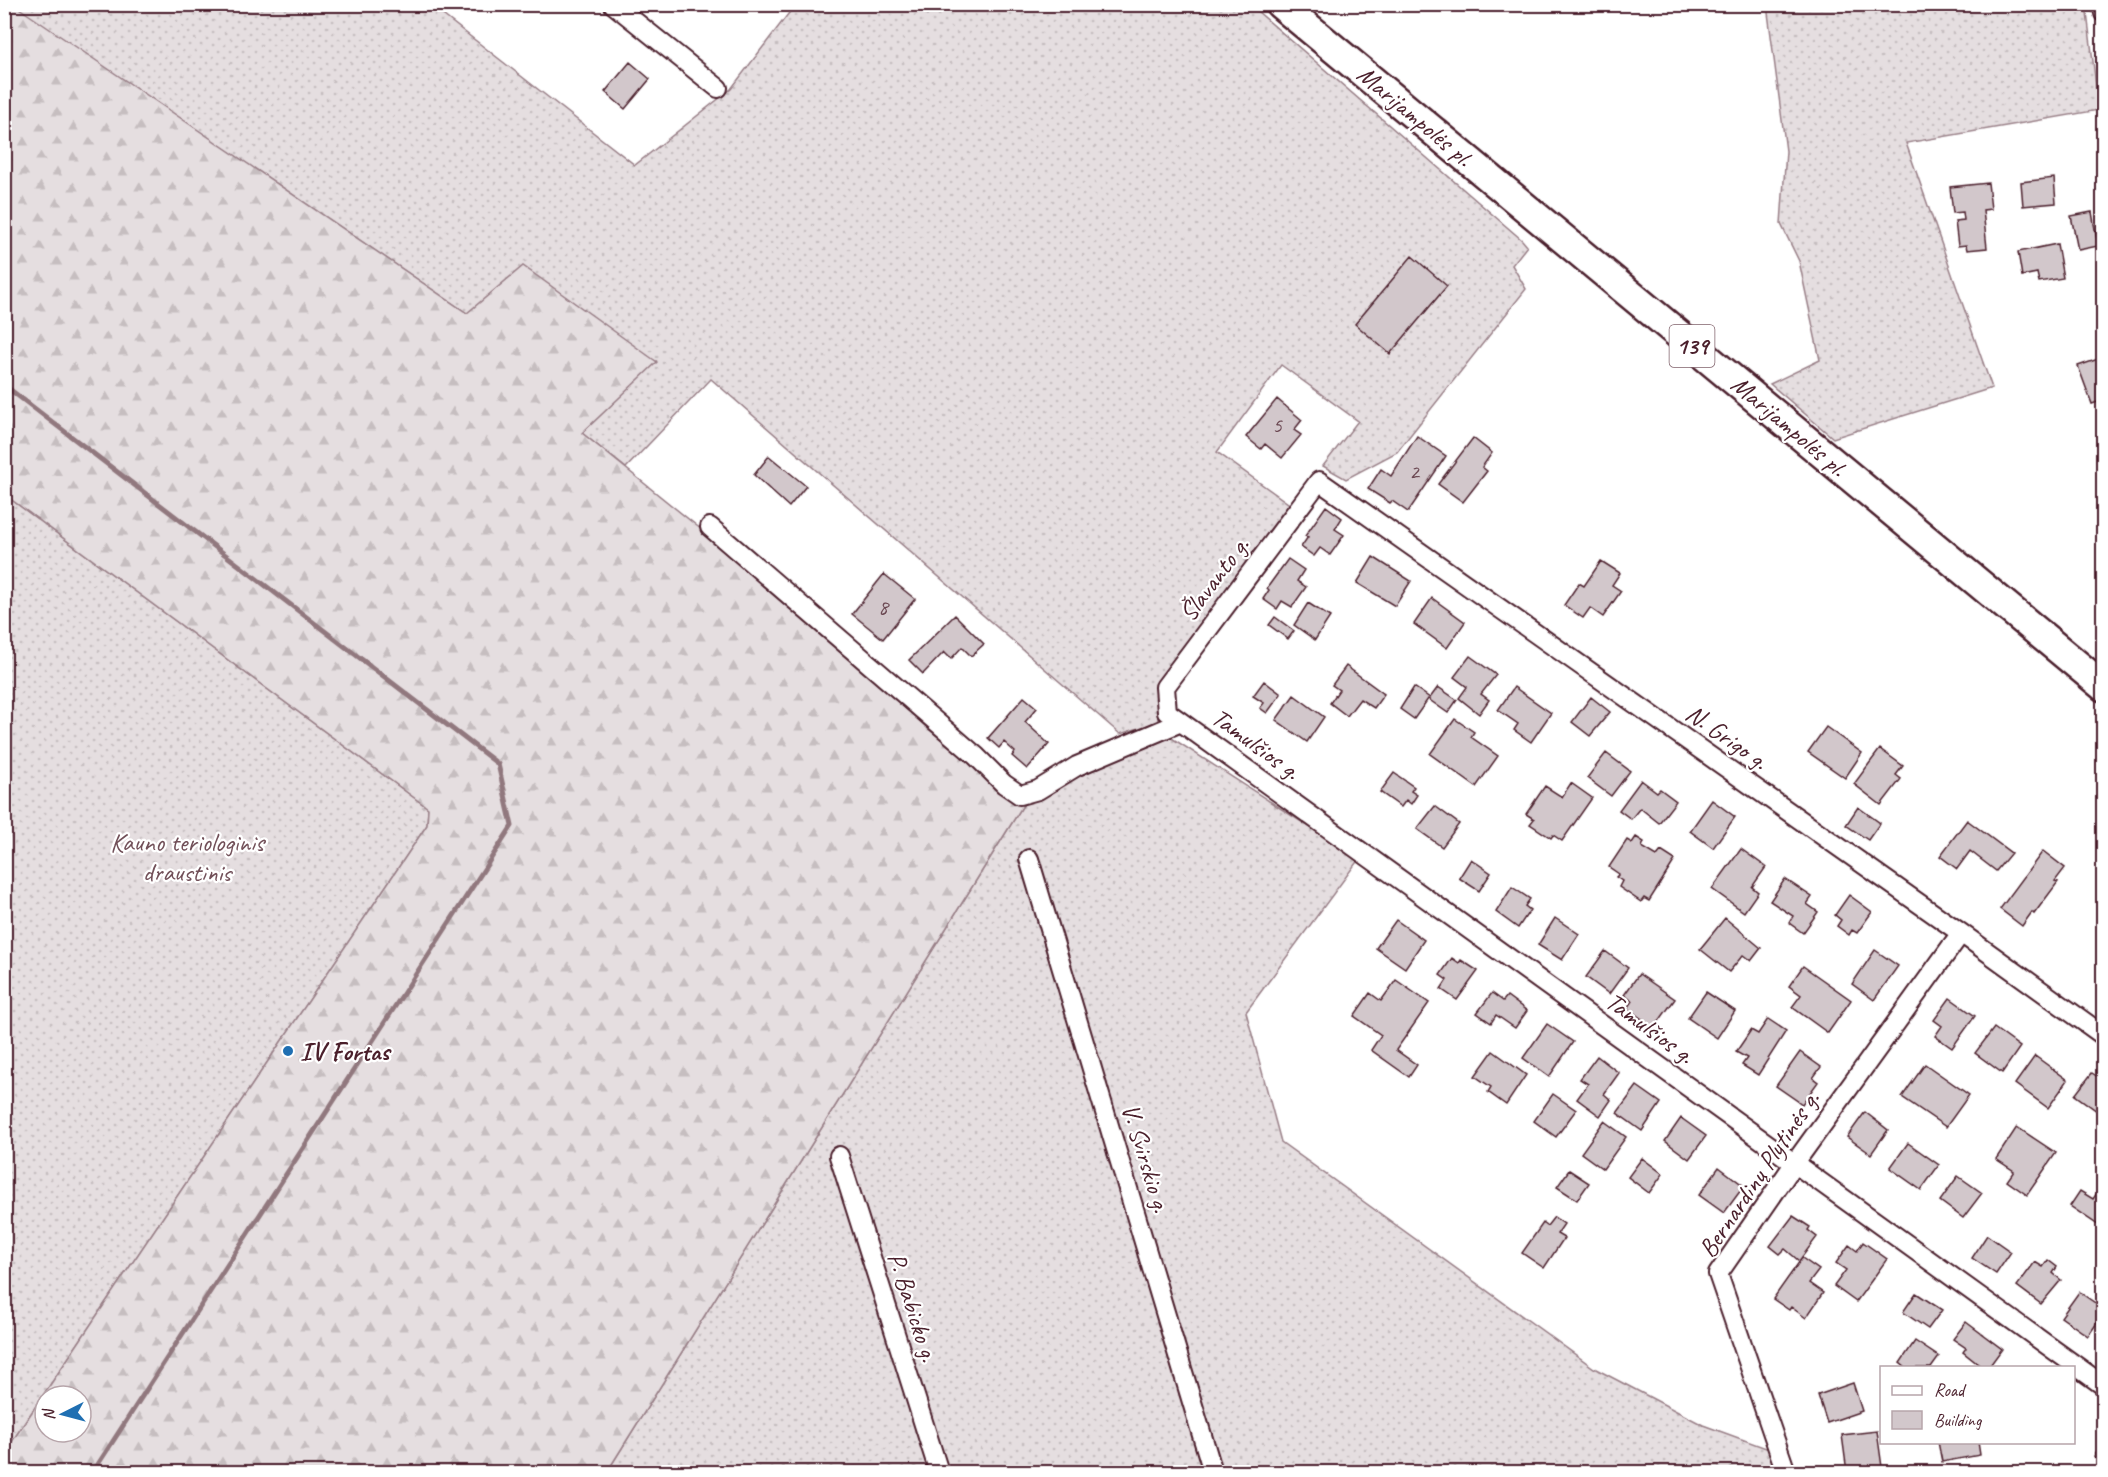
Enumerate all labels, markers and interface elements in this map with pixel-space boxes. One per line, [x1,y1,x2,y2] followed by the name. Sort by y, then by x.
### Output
[1350,58,1480,175] street label: Marijampolės pl.
[1670,325,1714,367] road number: 139
[1724,368,1854,485] street label: Marijampolės pl.
[1272,411,1283,439] house number: 5
[1409,458,1421,486] house number: 2
[1171,529,1257,628] street label: Šlavanto g.
[878,593,890,621] house number: 8
[1679,697,1775,778] street label: N. Grigo g.
[1205,701,1308,788] street label: Tamulšios g.
[110,826,266,889] park label: Kauno teriologinis draustinis
[1599,985,1702,1072] street label: Tamulšios g.
[300,1035,392,1068] place label: IV Fortas
[281,1044,295,1058] marker: IV Fortas
[1691,1084,1827,1264] street label: Bernardinų Plytinės g.
[1114,1100,1178,1217] street label: V. Svirskio g.
[880,1248,946,1367] street label: P. Babicko g.
[1880,1366,2075,1444] legend
[1934,1379,1967,1401] text: Road
[33,1384,93,1444] north arrow
[38,1406,60,1421] text: N
[1934,1409,1983,1431] text: Building

